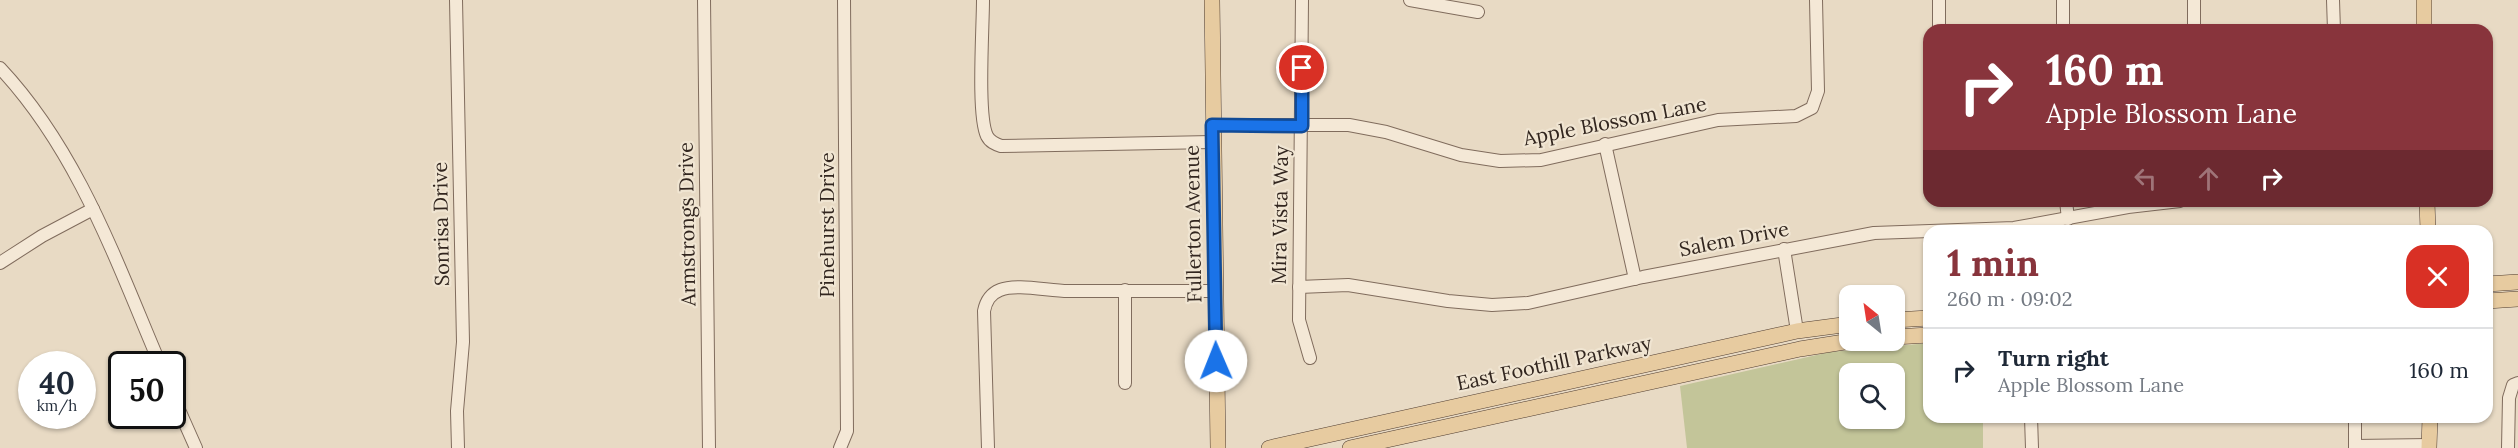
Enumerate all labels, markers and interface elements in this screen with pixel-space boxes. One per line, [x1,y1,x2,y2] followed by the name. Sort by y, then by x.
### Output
[1276,42,1327,93] pin
[2046,43,2164,97] text: 160 m
[1947,48,2025,126] icon: right
[1285,51,1318,84] icon: arrive
[1520,90,1709,151] street label: Apple Blossom Lane
[2046,96,2297,130] text: Apple Blossom Lane
[673,142,700,307] street label: Armstrongs Drive
[1179,145,1206,303] street label: Fullerton Avenue
[1266,145,1293,285] street label: Mira Vista Way
[814,152,839,298] street label: Pinehurst Drive
[427,161,454,286] street label: Sonrisa Drive
[2129,162,2162,195] icon: left
[2192,162,2225,195] icon: ahead
[2255,162,2288,195] icon: right
[1677,216,1791,261] street label: Salem Drive
[1947,240,2039,286] text: 1 min
[2406,245,2469,308] button: close
[1839,285,1905,351] north arrow
[1839,285,1905,429] map controls
[1947,286,2072,311] text: 260 m · 09:02
[1184,329,1248,393] position arrow
[1454,330,1654,395] street label: East Foothill Parkway
[1998,344,2109,372] text: Turn right
[108,351,186,429] speed limit sign: 50
[1947,354,1980,387] icon: right
[2409,356,2469,384] text: 160 m
[1839,363,1905,429] button: search
[39,364,75,402] text: 40
[1998,372,2184,397] text: Apple Blossom Lane
[37,396,77,415] text: km/h

